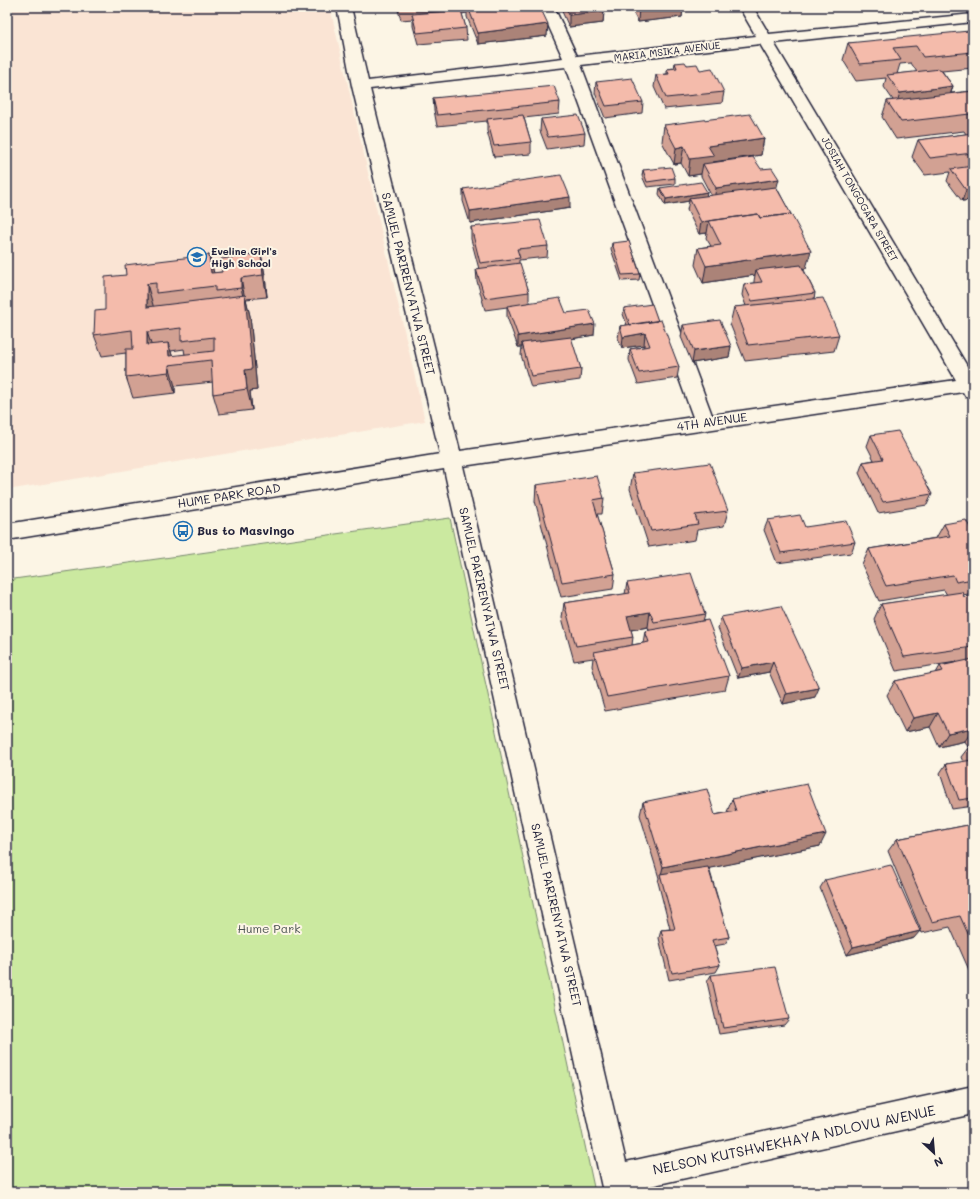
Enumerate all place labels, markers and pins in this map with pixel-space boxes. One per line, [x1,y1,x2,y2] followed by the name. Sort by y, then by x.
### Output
[211,244,277,270] place label: Eveline Girl's High School
[186,246,208,268] school or university icon: Eveline Girl's High School
[172,520,194,542] bus stop icon: Bus to Masvingo
[197,522,294,538] place label: Bus to Masvingo

